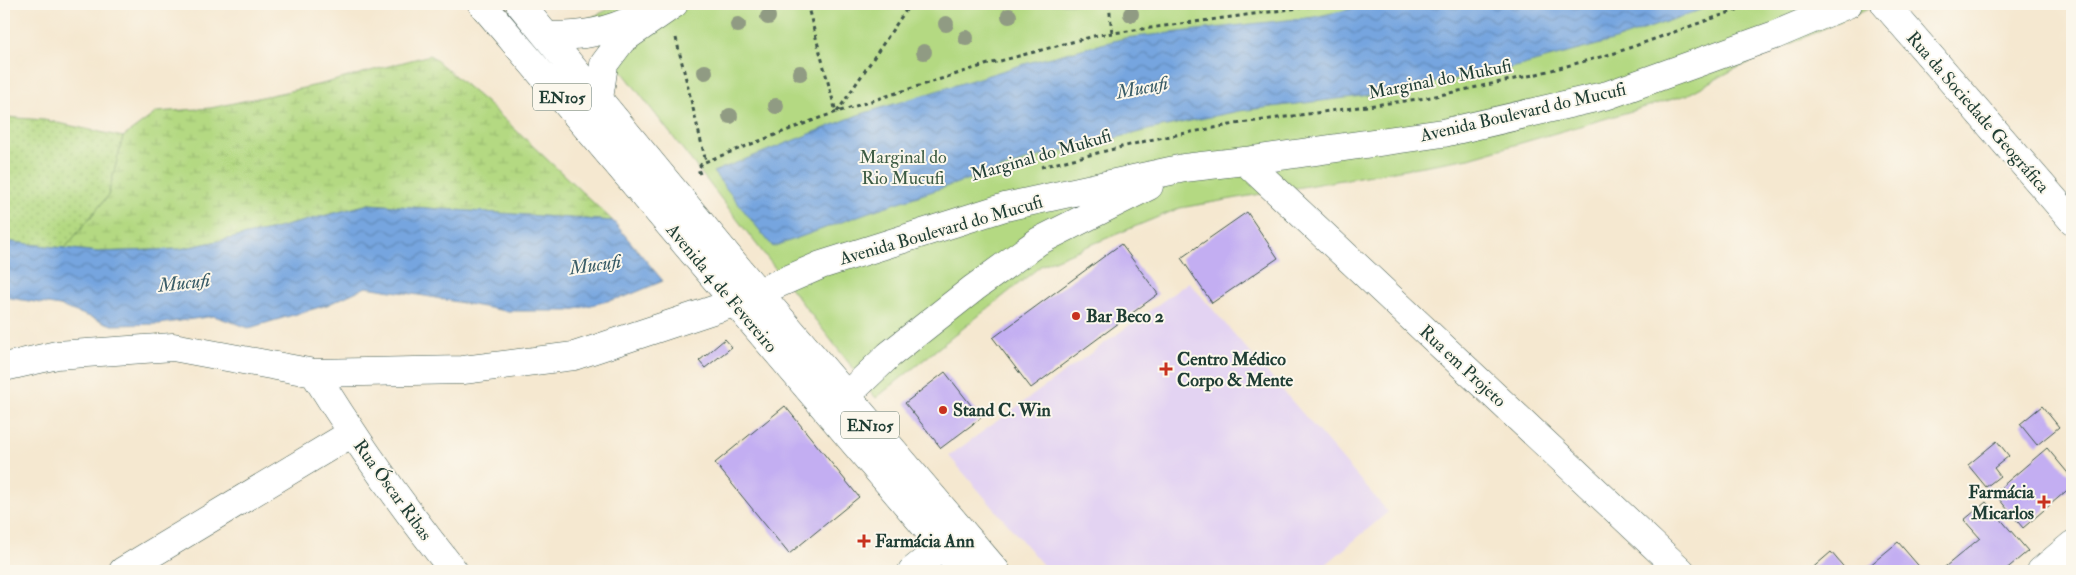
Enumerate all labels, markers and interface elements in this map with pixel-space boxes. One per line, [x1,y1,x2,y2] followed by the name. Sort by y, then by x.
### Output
[1901,27,2054,198] street label: Rua da Sociedade Geográfica
[1366,54,1514,105] street label: Marginal do Mukufi
[1113,71,1171,105] water label: Mucufi
[1417,78,1628,148] street label: Avenida Boulevard do Mucufi
[533,84,591,110] road number: EN105
[968,124,1114,187] street label: Marginal do Mukufi
[859,146,947,190] park label: Marginal do Rio Mucufi
[836,190,1046,271] street label: Avenida Boulevard do Mucufi
[660,218,783,358] street label: Avenida 4 de Fevereiro
[567,249,624,281] water label: Mucufi
[156,268,212,298] water label: Mucufi
[1086,305,1164,328] place label: Bar Beco 2
[1070,310,1082,322] marker: Bar Beco 2
[1414,320,1511,413] street label: Rua em Projeto
[1177,348,1294,392] place label: Centro Médico Corpo & Mente
[1159,362,1173,376] marker: Centro Médico Corpo & Mente
[953,399,1052,422] place label: Stand C. Win
[937,404,949,416] marker: Stand C. Win
[841,412,899,438] road number: EN105
[348,435,437,545] street label: Rua Óscar Ribas
[1968,481,2035,525] place label: Farmácia Micarlos
[2038,496,2050,508] marker: Farmácia Micarlos
[875,530,975,553] place label: Farmácia Ann
[857,534,871,548] marker: Farmácia Ann

